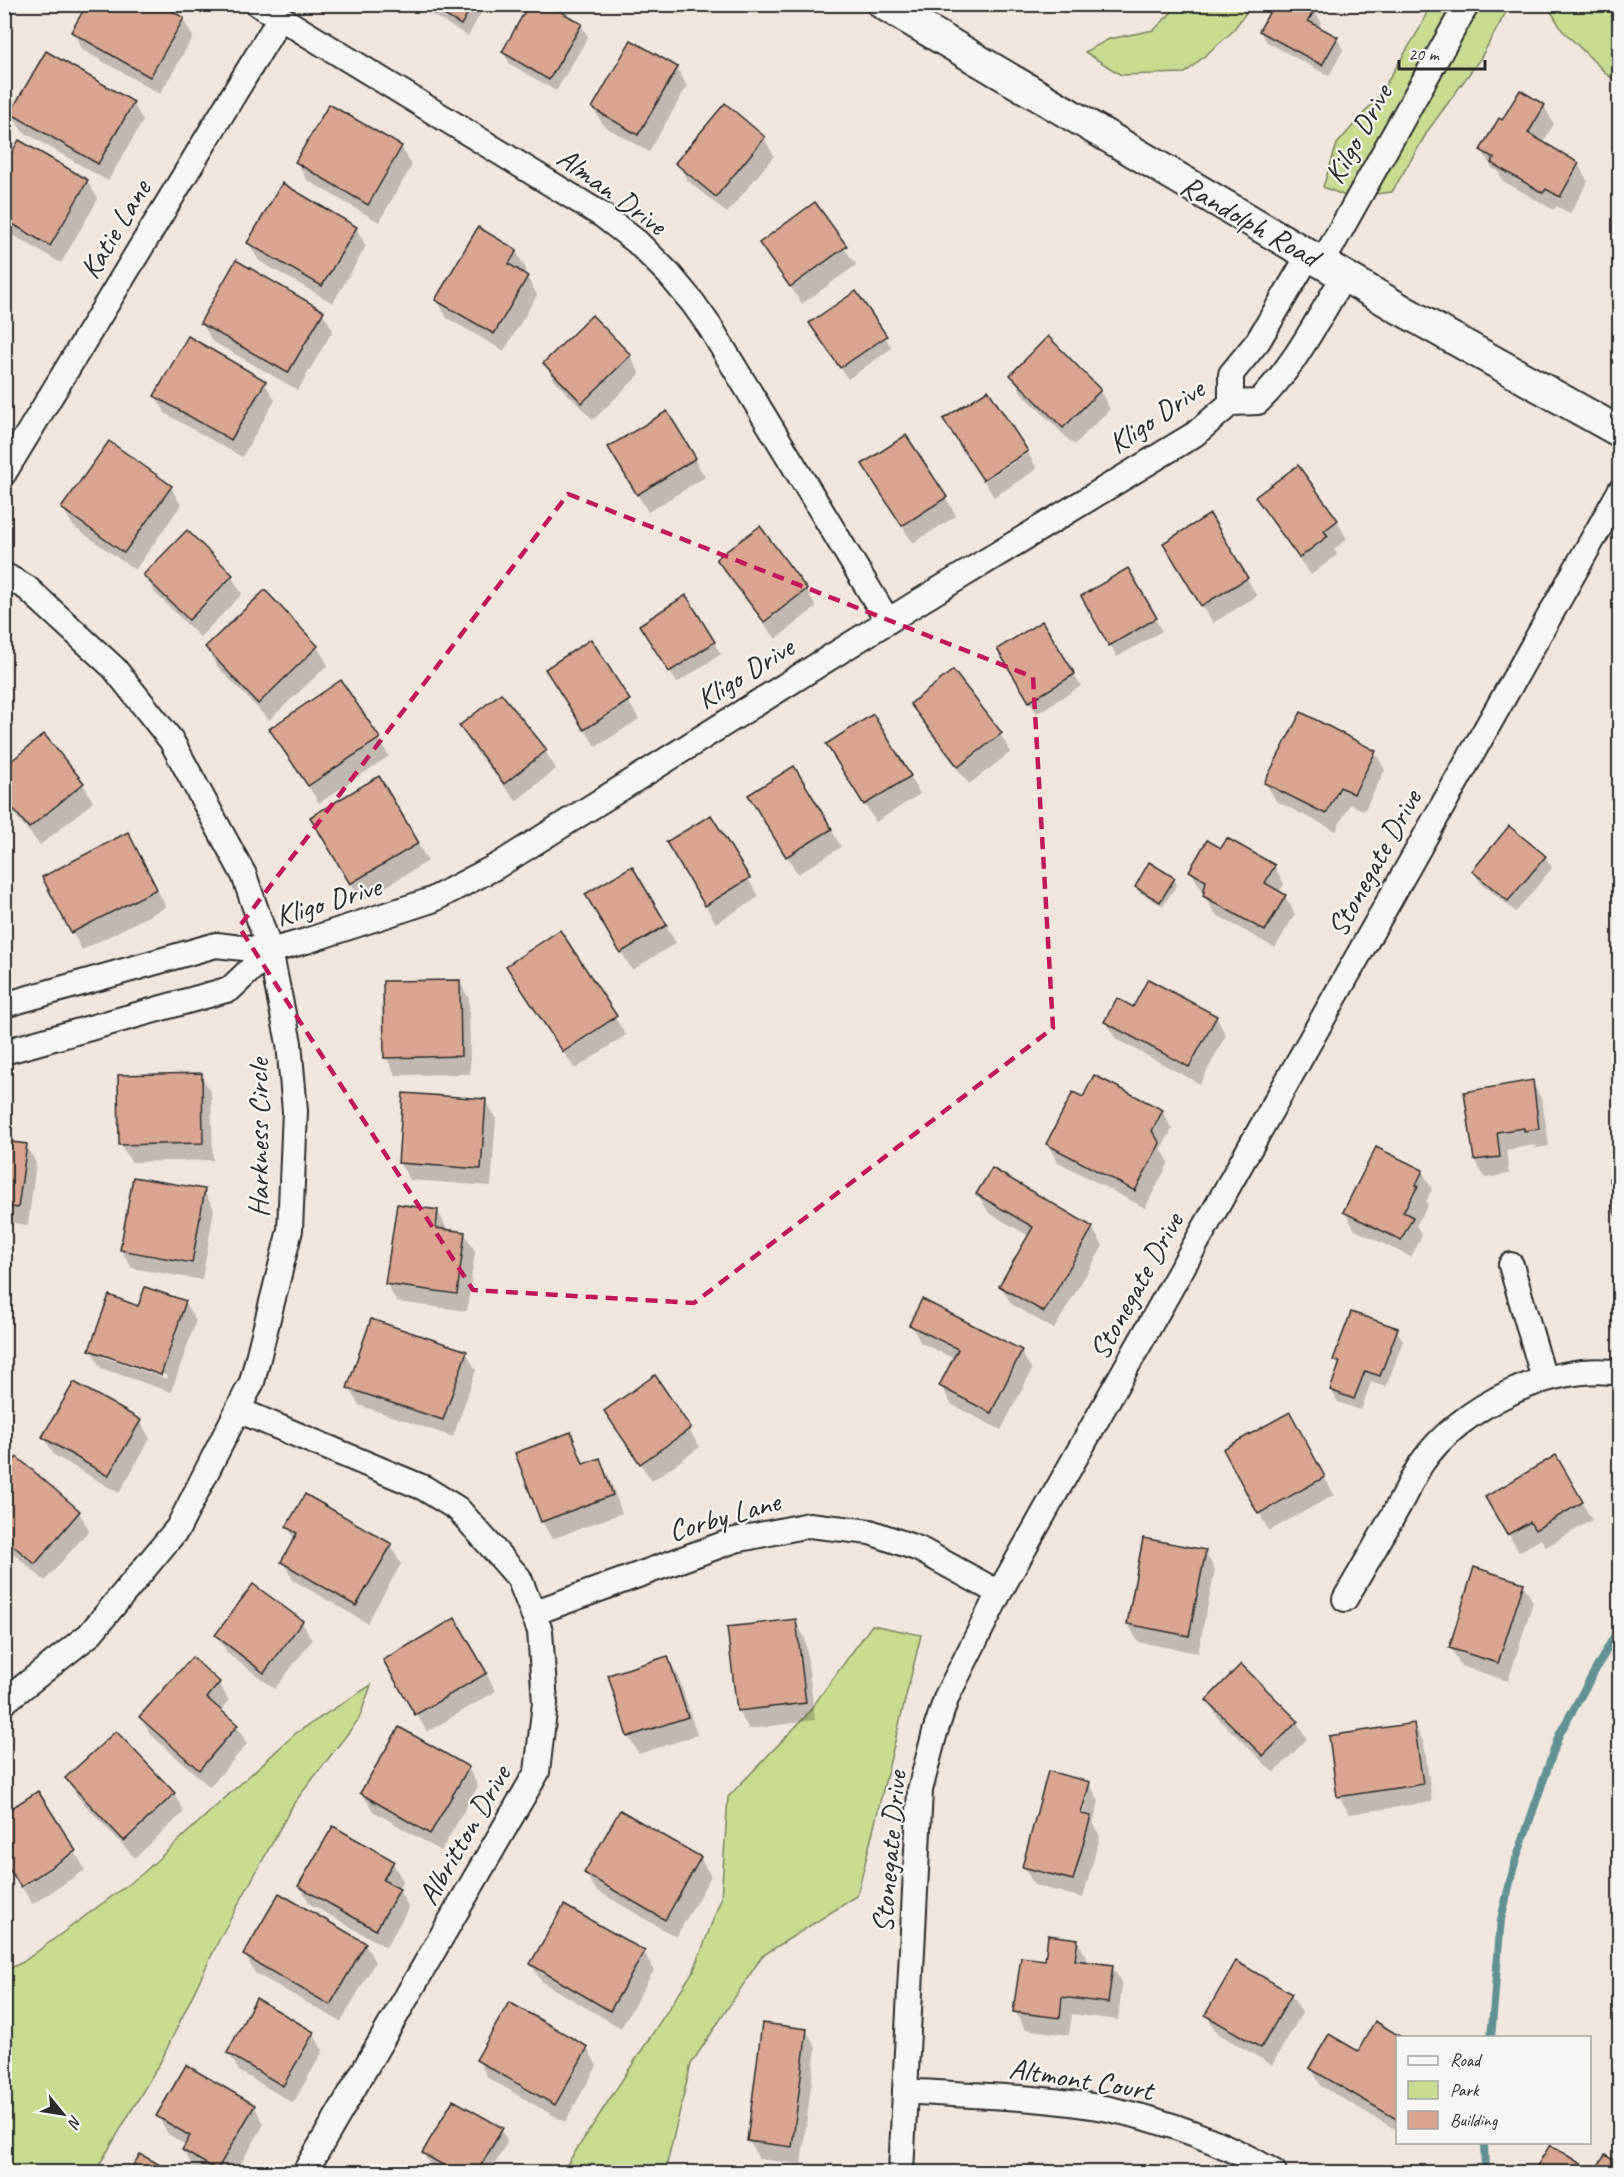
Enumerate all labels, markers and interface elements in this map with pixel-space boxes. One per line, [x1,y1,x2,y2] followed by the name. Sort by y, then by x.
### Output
[1399,33,1484,71] scale bar
[1408,43,1441,65] text: 20 m
[1315,76,1402,190] street label: Kilgo Drive
[550,139,676,245] street label: Alman Drive
[1174,166,1330,278] street label: Randolph Road
[71,171,160,285] street label: Katie Lane
[1101,369,1213,462] street label: Kligo Drive
[689,627,803,718] street label: Kligo Drive
[1318,781,1431,943] street label: Stonegate Drive
[271,866,387,935] street label: Kligo Drive
[239,1056,277,1217] street label: Harkness Circle
[1080,1204,1193,1366] street label: Stonegate Drive
[664,1481,786,1550] street label: Corby Lane
[409,1757,520,1911] street label: Albritton Drive
[863,1767,915,1934] street label: Stonegate Drive
[1396,2036,1591,2144] legend
[1007,2049,1158,2110] street label: Altmont Court
[1450,2049,1483,2071] text: Road
[1450,2079,1480,2101] text: Park
[33,2084,93,2144] north arrow
[1450,2109,1499,2131] text: Building
[62,2112,86,2133] text: N

